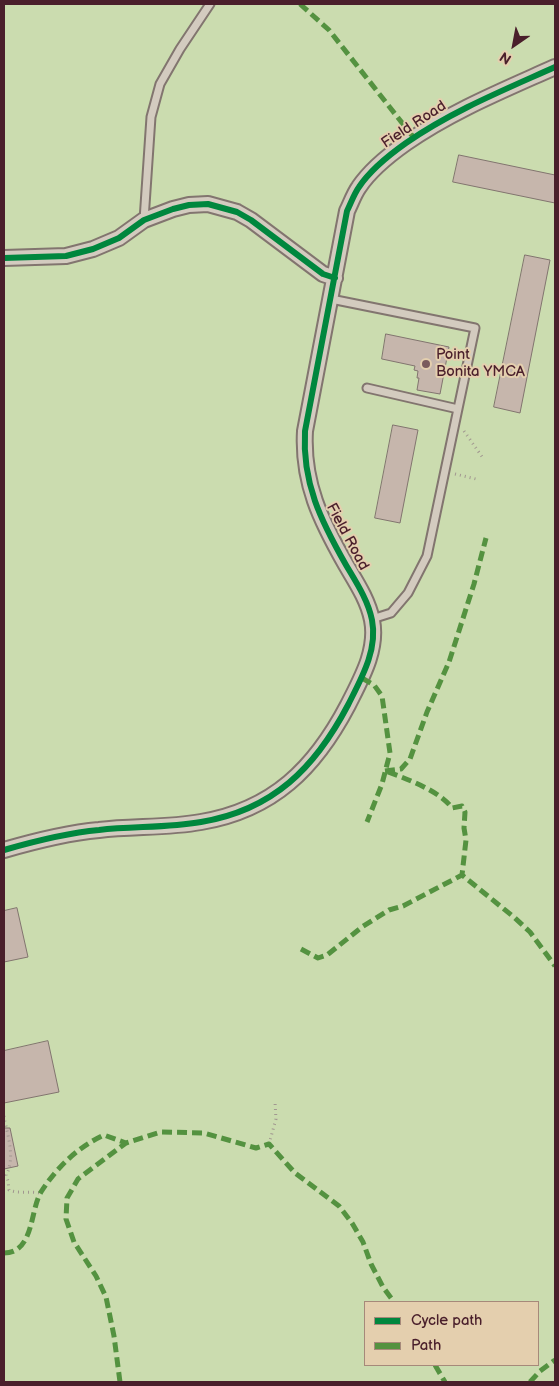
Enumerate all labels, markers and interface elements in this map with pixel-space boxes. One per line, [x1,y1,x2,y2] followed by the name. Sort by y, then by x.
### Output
[489,20,539,70] north arrow
[497,48,515,68] text: N
[378,97,450,153] street label: Field Road
[436,346,525,381] place label: Point Bonita YMCA
[420,358,432,370] marker: Point Bonita YMCA
[322,500,372,574] street label: Field Road
[364,1301,539,1366] legend
[411,1311,482,1330] text: Cycle path
[411,1336,441,1355] text: Path

